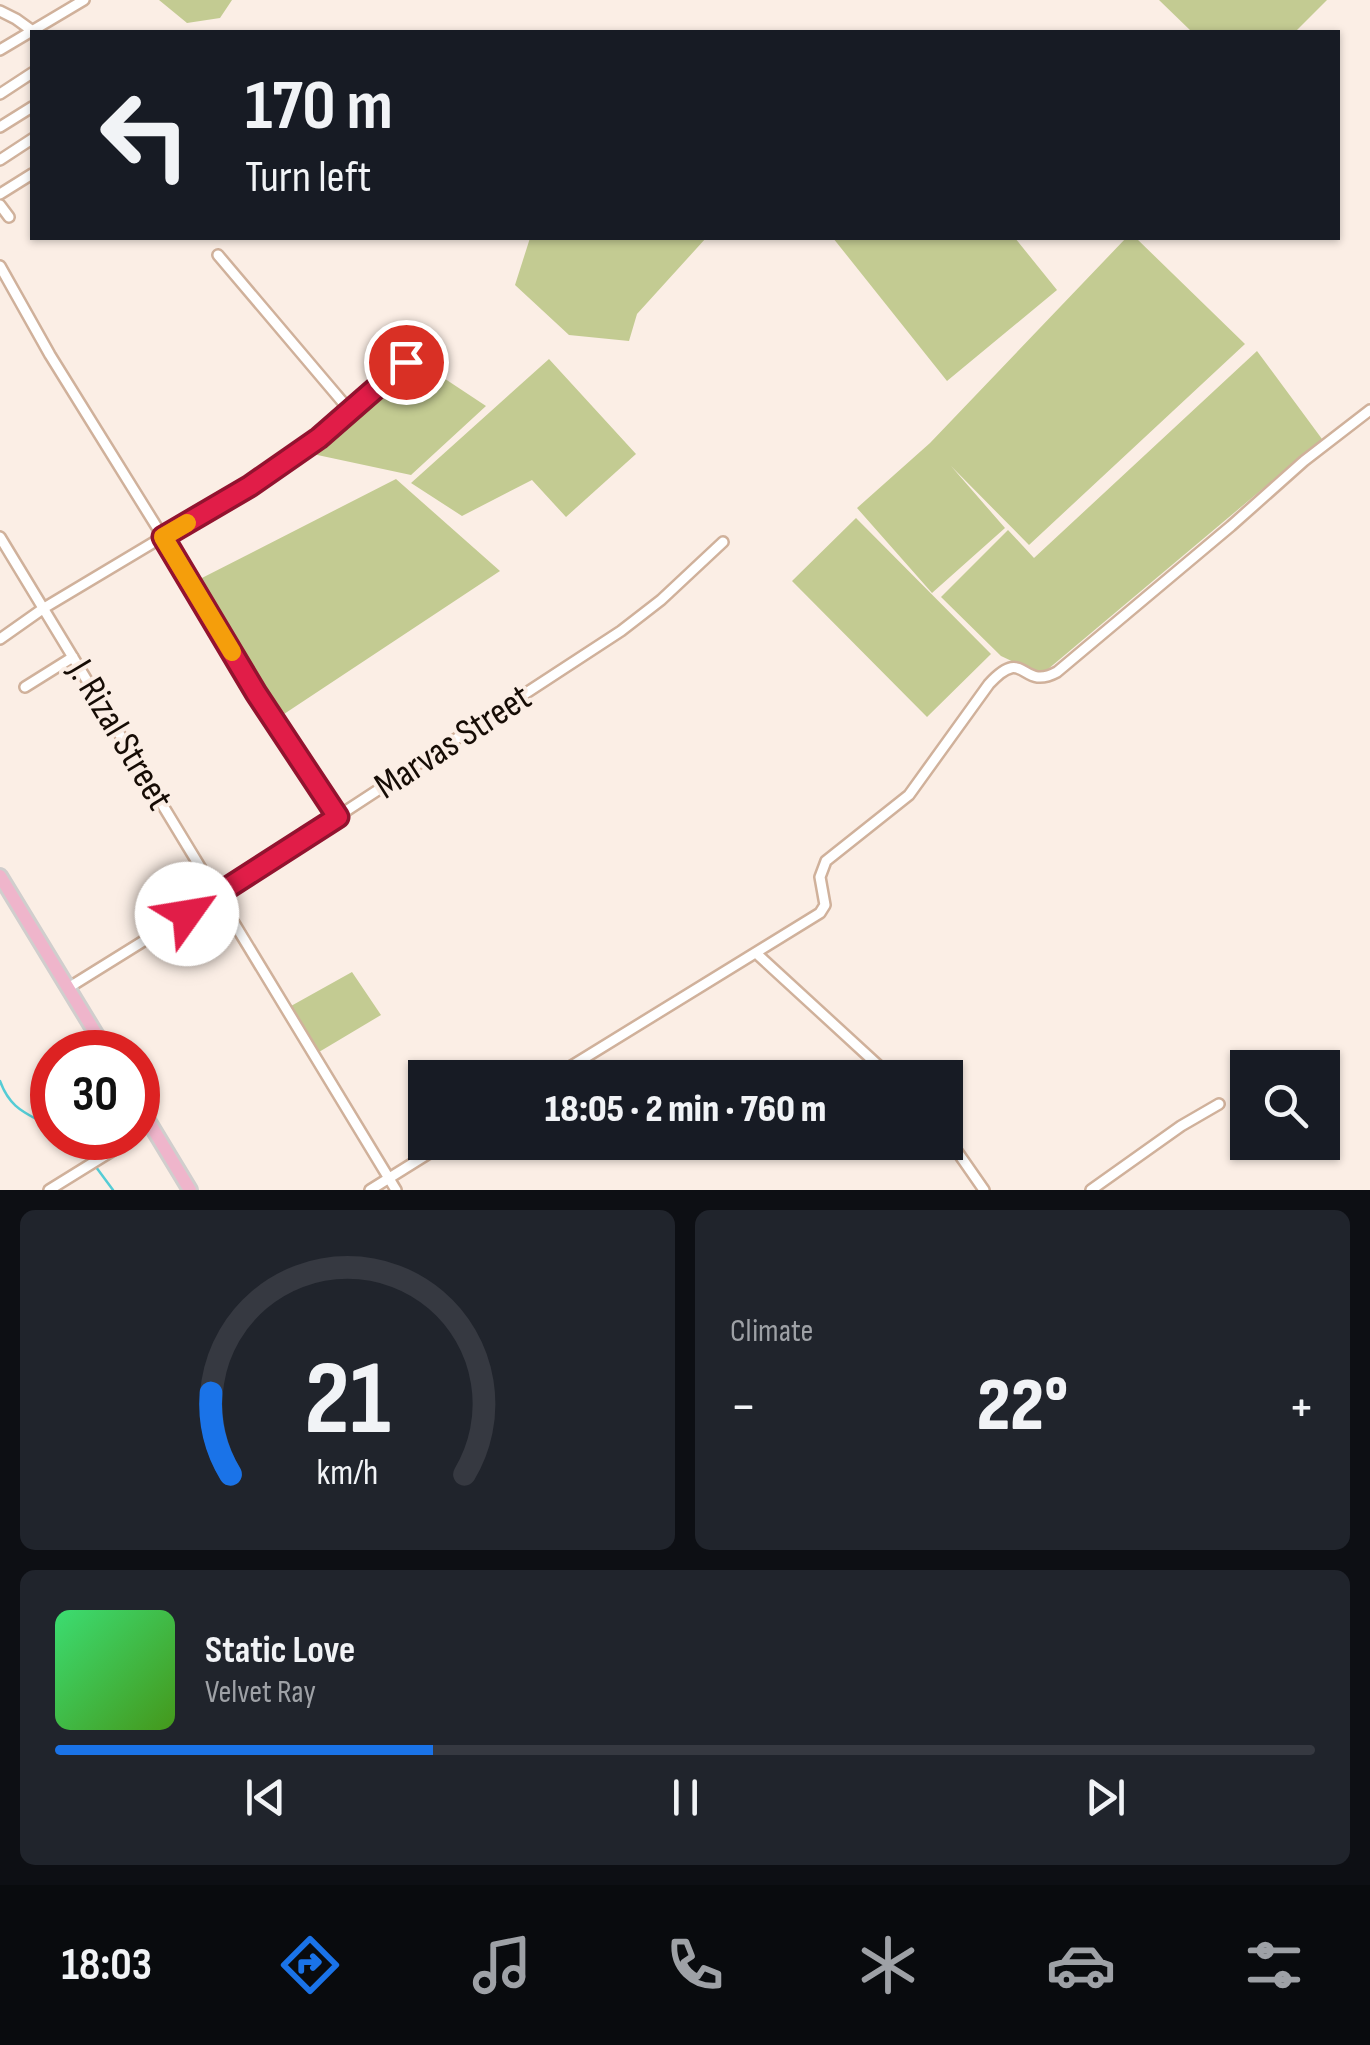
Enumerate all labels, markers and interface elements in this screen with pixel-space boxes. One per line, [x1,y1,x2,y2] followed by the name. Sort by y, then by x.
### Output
[245,65,393,149] text: 170 m
[80,70,210,200] icon: left
[245,150,371,205] text: Turn left
[364,320,449,405] pin
[379,335,434,390] icon: arrive
[57,651,182,818] street label: J. Rizal Street
[367,675,539,809] street label: Marvas Street
[135,862,239,966] position arrow
[30,1030,160,1160] speed limit sign: 30
[1230,1050,1340,1160] map controls
[1230,1050,1340,1160] button: search
[545,1087,826,1132] text: 18:05 · 2 min · 760 m
[730,1312,813,1351] text: Climate
[304,1338,391,1463] text: 21
[977,1361,1068,1452] text: 22°
[730,1374,757,1441] text: −
[1288,1374,1315,1441] text: +
[317,1452,378,1495] text: km/h
[205,1628,355,1673] text: Static Love
[205,1673,316,1712] text: Velvet Ray
[238,1770,293,1825] icon: previous
[658,1770,713,1825] icon: pause
[1078,1770,1133,1825] icon: next
[275,1930,345,2000] icon: directions
[467,1930,537,2000] icon: music
[660,1930,730,2000] icon: phone
[853,1930,923,2000] icon: climate
[1046,1930,1116,2000] icon: car
[1239,1930,1309,2000] icon: filters
[61,1938,152,1993] text: 18:03

